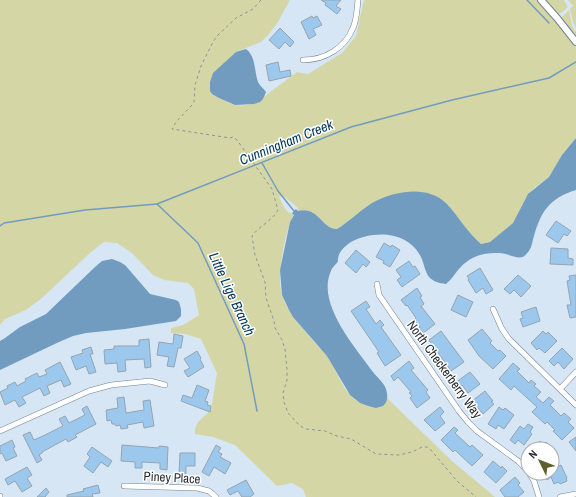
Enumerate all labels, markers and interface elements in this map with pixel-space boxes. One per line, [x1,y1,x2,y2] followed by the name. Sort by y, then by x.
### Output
[236,115,337,169] water label: Cunningham Creek
[205,249,259,339] water label: Little Lige Branch
[403,317,486,422] street label: North Checkerberry Way
[520,441,560,481] north arrow
[525,447,540,461] text: N
[143,468,201,487] street label: Piney Place

